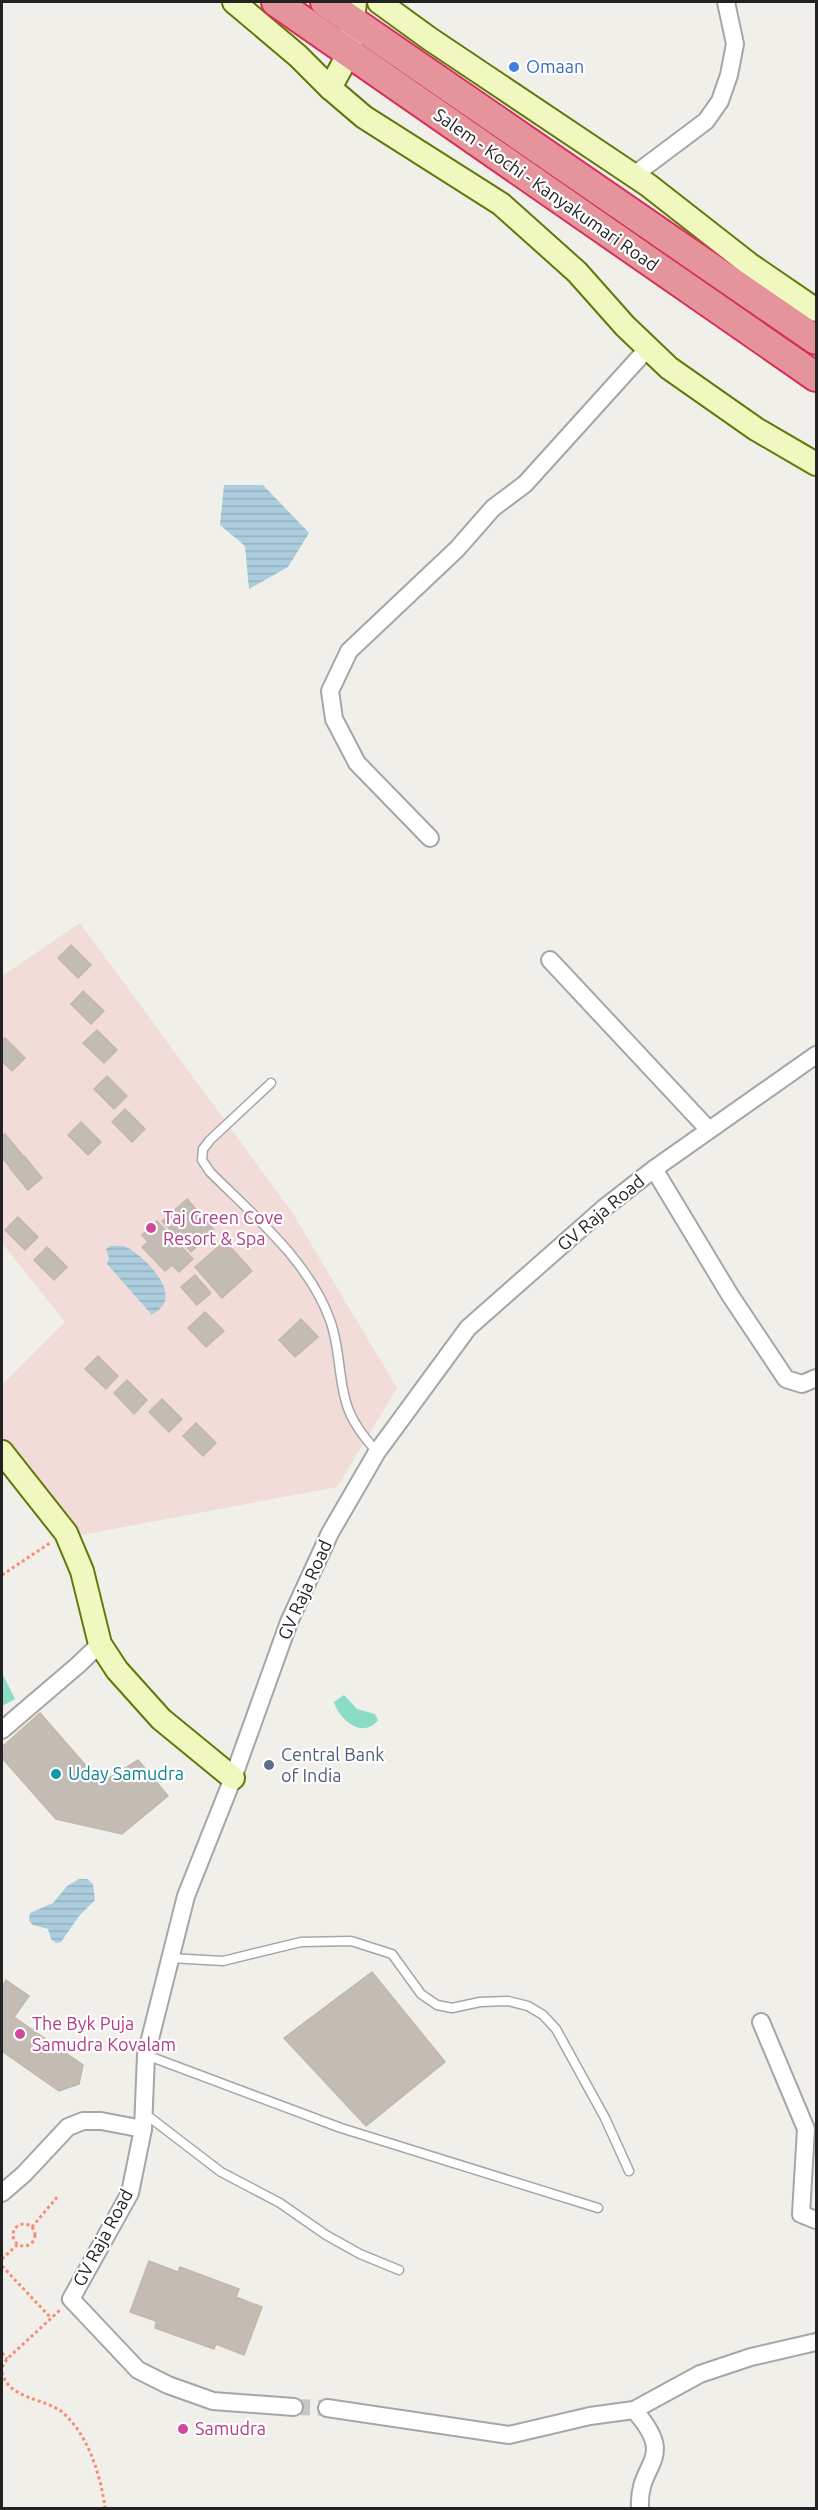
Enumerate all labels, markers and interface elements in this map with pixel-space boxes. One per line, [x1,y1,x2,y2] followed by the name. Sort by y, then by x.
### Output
[526,56,584,76] place label: Omaan
[507,60,521,74] marker: Omaan
[431,104,663,275] street label: Salem - Kochi - Kanyakumari Road
[553,1170,648,1254] street label: GV Raja Road
[163,1207,283,1248] place label: Taj Green Cove Resort & Spa
[144,1221,158,1235] marker: Taj Green Cove Resort & Spa
[273,1537,335,1643] street label: GV Raja Road
[281,1744,384,1785] place label: Central Bank of India
[262,1758,276,1772] marker: Central Bank of India
[68,1763,184,1783] place label: Uday Samudra
[49,1767,63,1781] marker: Uday Samudra
[32,2013,176,2054] place label: The Byk Puja Samudra Kovalam
[13,2027,27,2041] marker: The Byk Puja Samudra Kovalam
[68,2186,136,2290] street label: GV Raja Road
[195,2418,266,2438] place label: Samudra
[176,2422,190,2436] marker: Samudra

